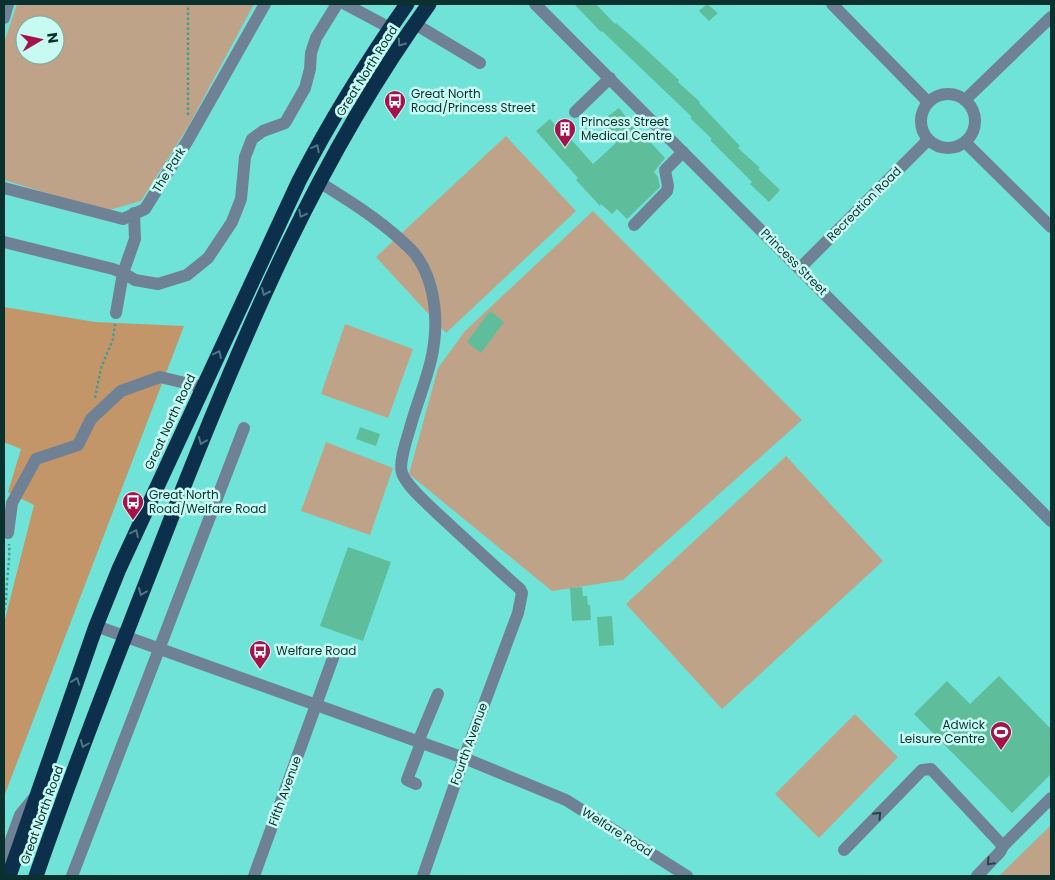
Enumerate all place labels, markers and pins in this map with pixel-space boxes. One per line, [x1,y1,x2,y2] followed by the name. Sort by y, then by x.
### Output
[411,85,536,116] place label: Great North Road/Princess Street
[383,89,407,120] bus stop icon: Great North Road/Princess Street
[581,113,672,144] place label: Princess Street Medical Centre
[553,117,577,148] building icon: Princess Street Medical Centre
[149,486,266,517] place label: Great North Road/Welfare Road
[121,490,145,521] bus stop icon: Great North Road/Welfare Road
[248,639,272,670] bus stop icon: Welfare Road
[276,642,357,659] place label: Welfare Road
[900,716,986,747] place label: Adwick Leisure Centre
[989,720,1013,751] sports icon: Adwick Leisure Centre

